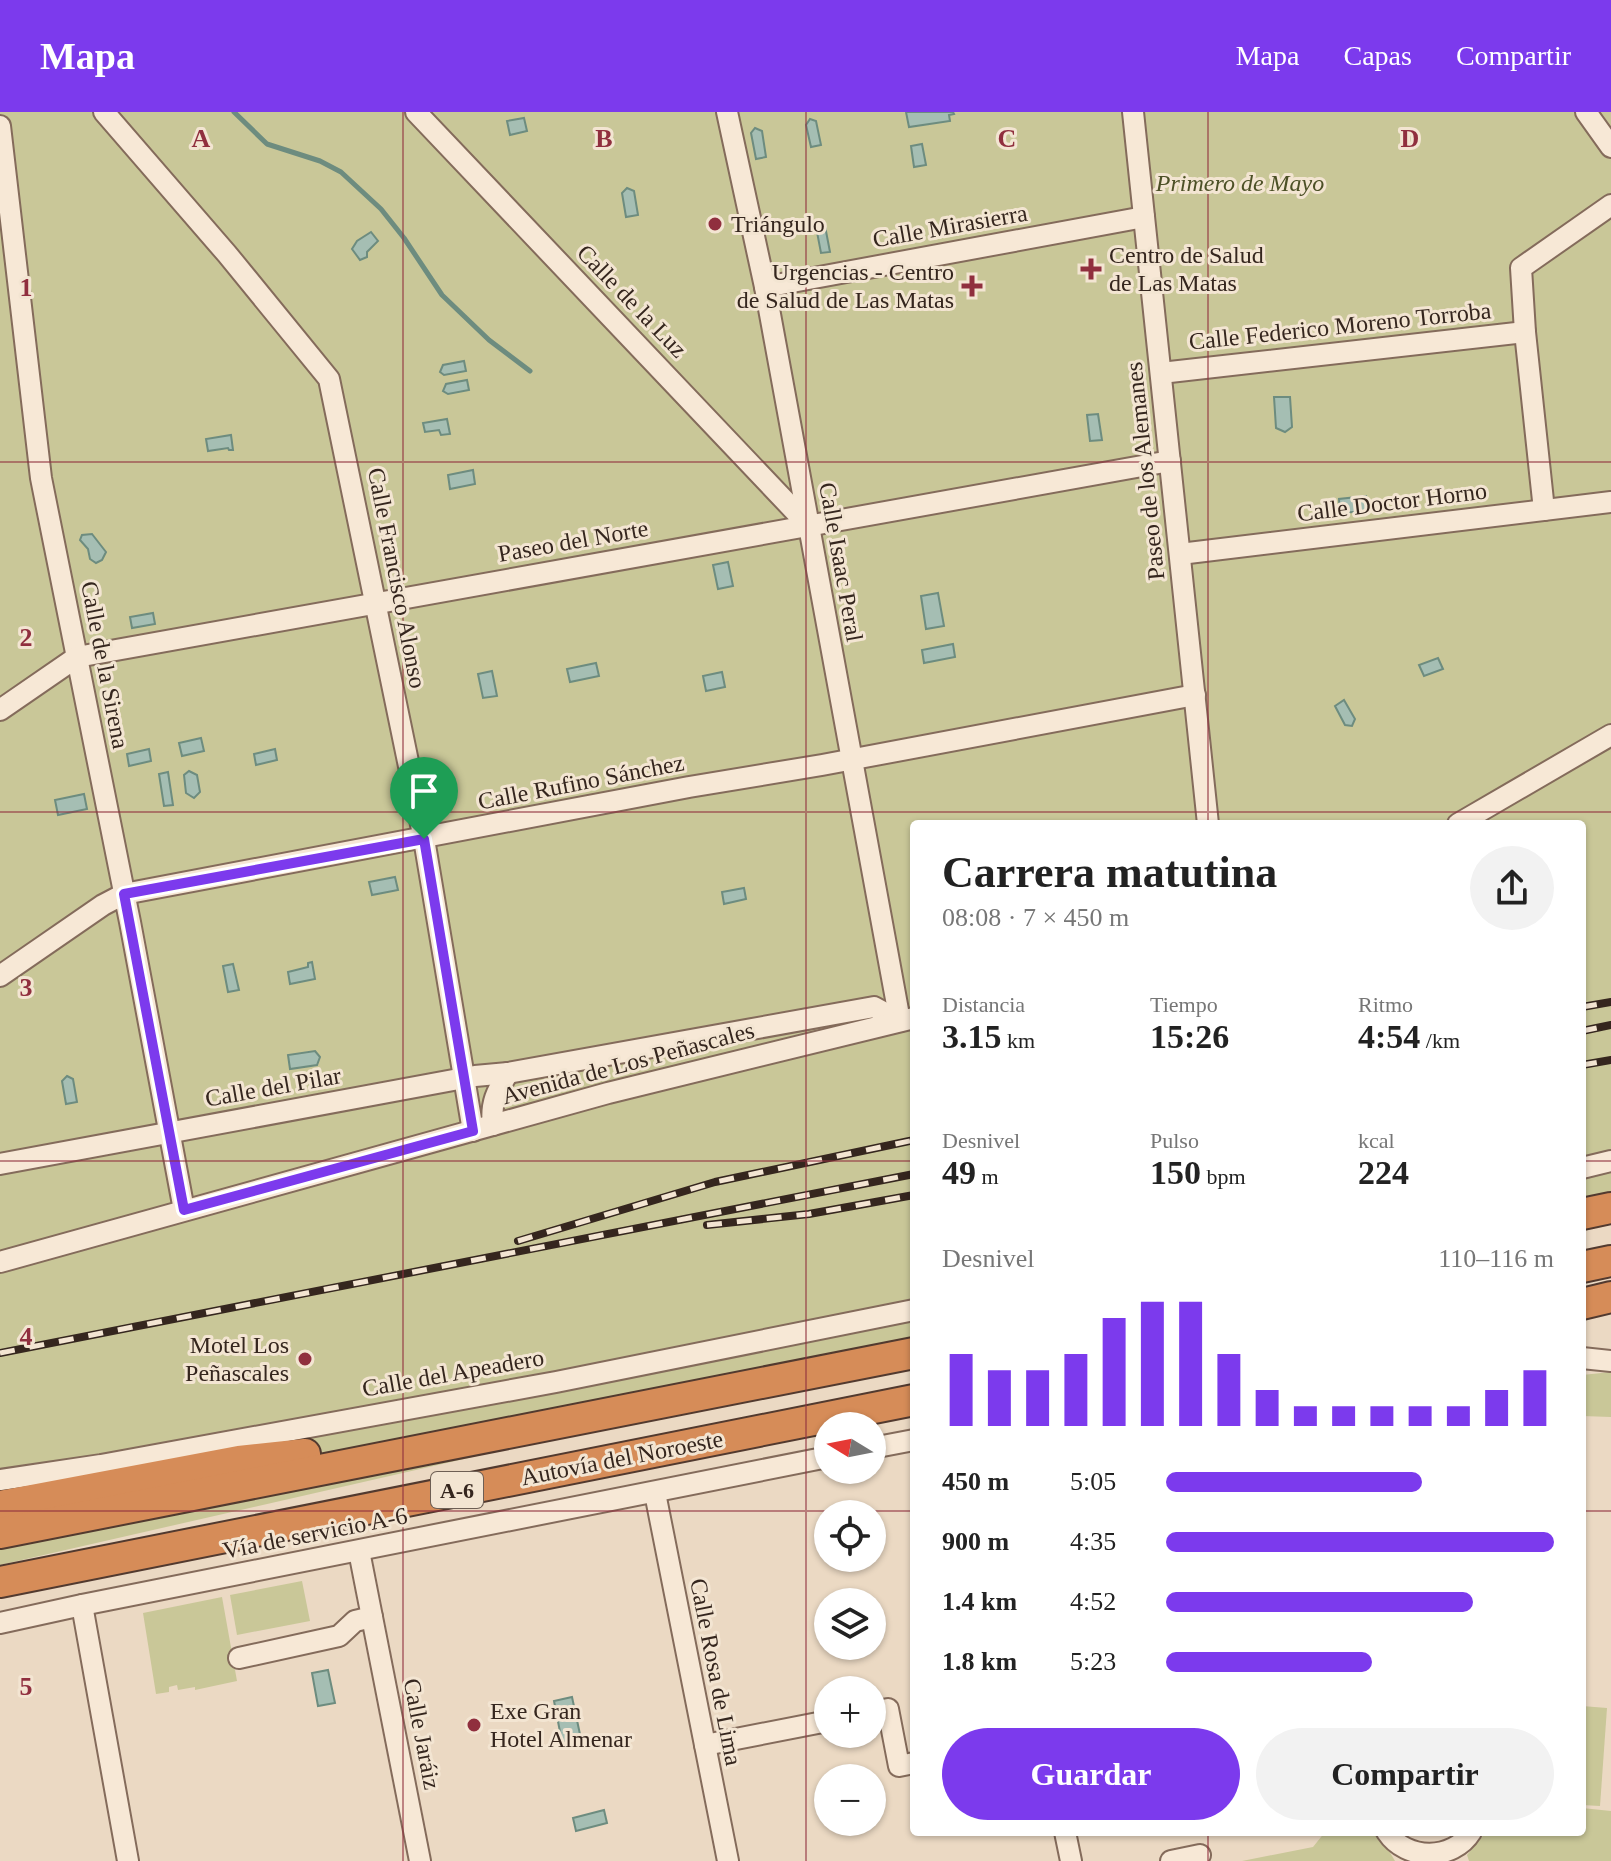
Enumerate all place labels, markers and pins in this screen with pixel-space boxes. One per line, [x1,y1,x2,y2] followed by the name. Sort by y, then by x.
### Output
[731,211,825,237] place label: Triángulo
[706,215,724,233] marker: Triángulo
[1109,242,1264,296] place label: Centro de Salud de Las Matas
[1080,258,1102,280] marker: Centro de Salud de Las Matas
[737,259,954,313] place label: Urgencias - Centro de Salud de Las Matas
[961,275,983,297] marker: Urgencias - Centro de Salud de Las Matas
[390,757,458,839] pin
[185,1332,289,1386] place label: Motel Los Peñascales
[296,1350,314,1368] marker: Motel Los Peñascales
[490,1698,632,1752] place label: Exe Gran Hotel Almenar
[465,1716,483,1734] marker: Exe Gran Hotel Almenar

